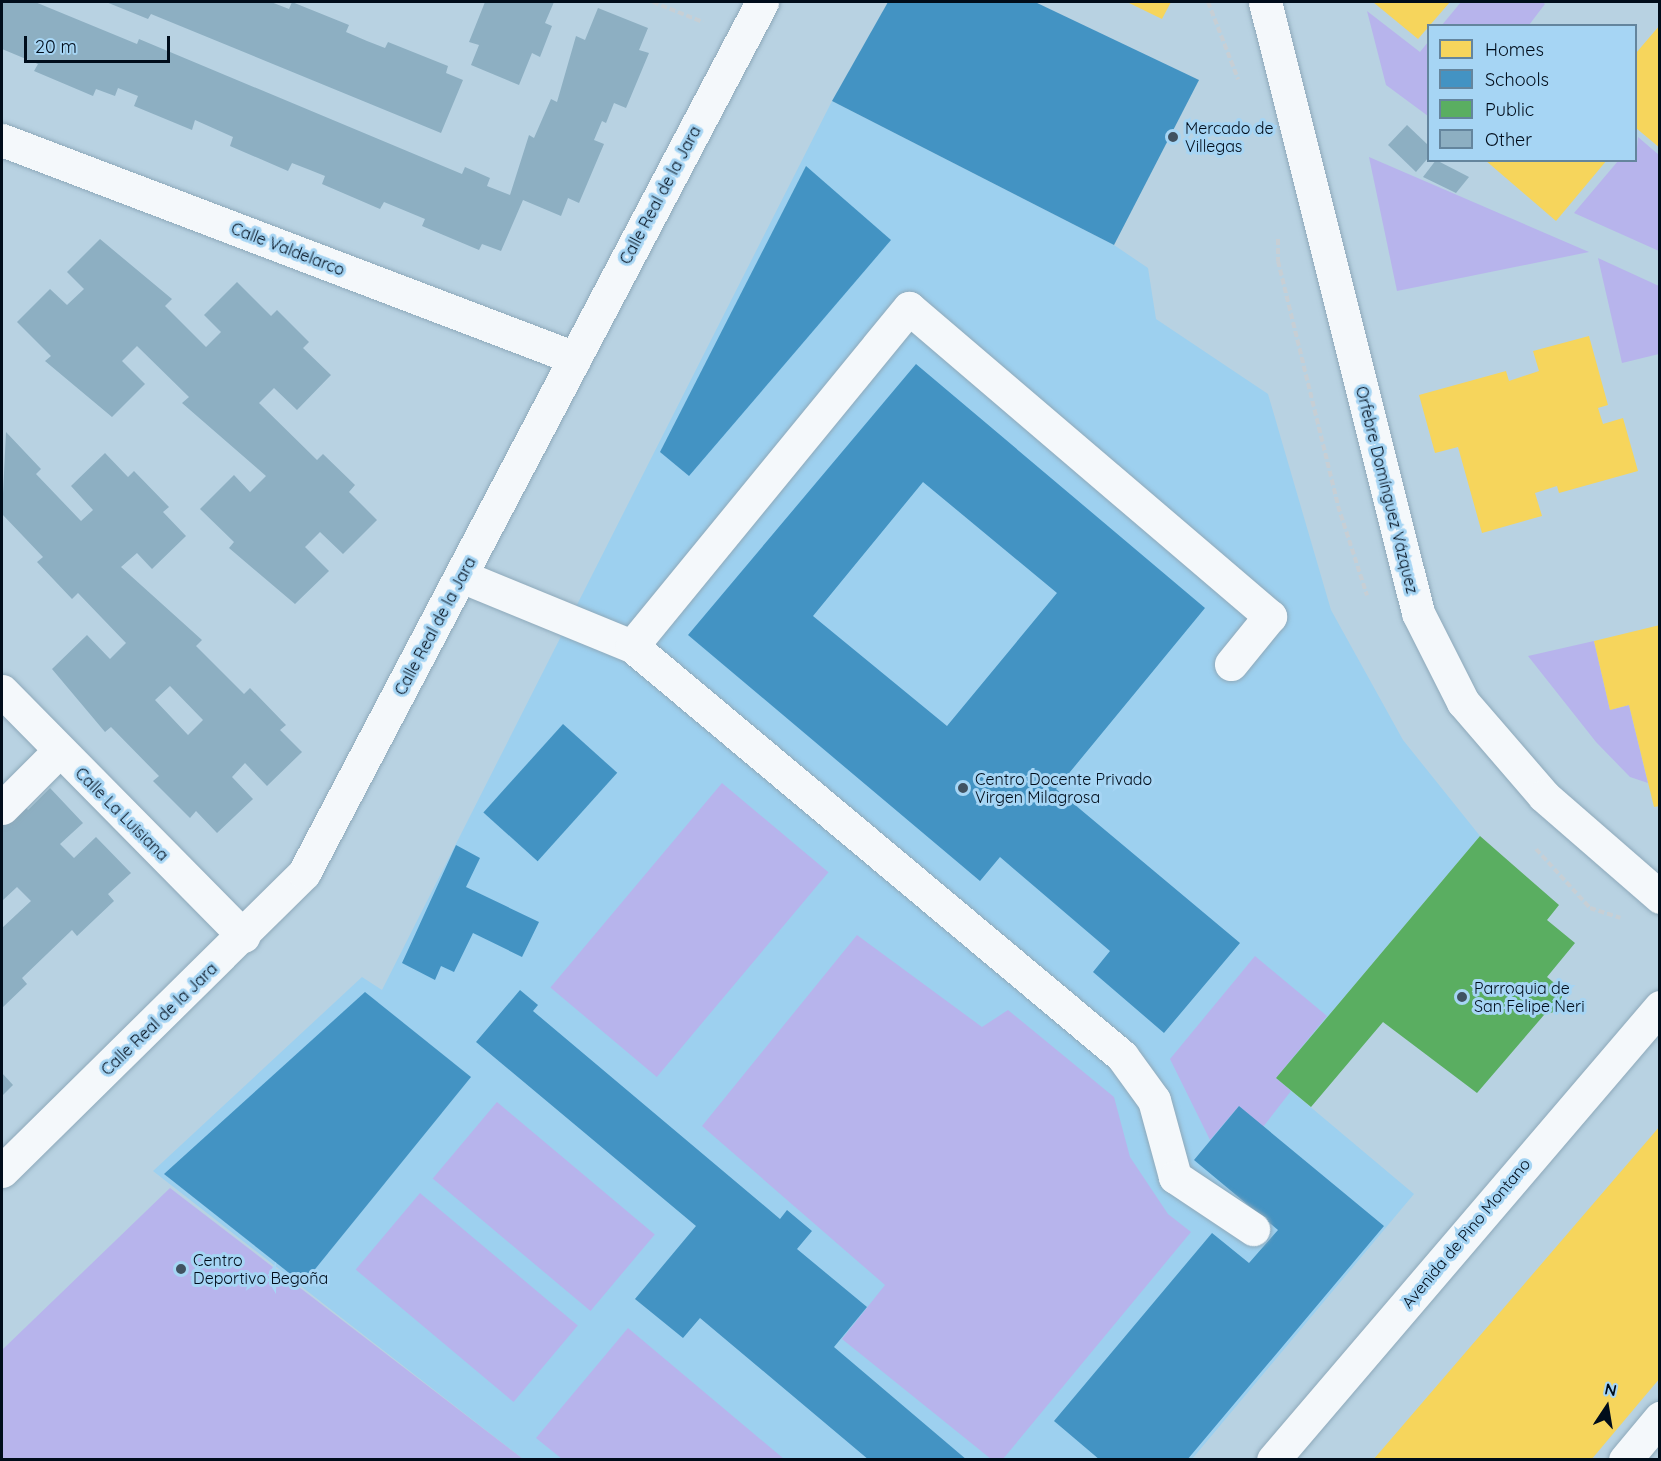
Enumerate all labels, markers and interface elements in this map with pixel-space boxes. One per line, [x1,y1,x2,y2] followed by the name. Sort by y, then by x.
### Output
[27,24,172,62] scale bar
[1427,24,1637,162] legend
[35,35,77,58] text: 20 m
[1485,38,1544,61] text: Homes
[1485,68,1549,91] text: Schools
[1485,98,1534,121] text: Public
[1185,118,1274,156] place label: Mercado de Villegas
[615,123,705,267] street label: Calle Real de la Jara
[1485,128,1532,151] text: Other
[1166,130,1180,144] marker: Mercado de Villegas
[228,218,348,280] street label: Calle Valdelarco
[1352,384,1422,596] street label: Orfebre Domínguez Vázquez
[390,554,480,698] street label: Calle Real de la Jara
[71,763,173,865] street label: Calle La Luisiana
[975,769,1152,807] place label: Centro Docente Privado Virgen Milagrosa
[956,781,970,795] marker: Centro Docente Privado Virgen Milagrosa
[97,959,221,1079] street label: Calle Real de la Jara
[1474,978,1585,1016] place label: Parroquia de San Felipe Neri
[1455,990,1469,1004] marker: Parroquia de San Felipe Neri
[1398,1154,1534,1312] street label: Avenida de Pino Montano
[193,1250,328,1288] place label: Centro Deportivo Begoña
[174,1262,188,1276] marker: Centro Deportivo Begoña
[1577,1377,1637,1437] north arrow
[1603,1378,1619,1400] text: N

